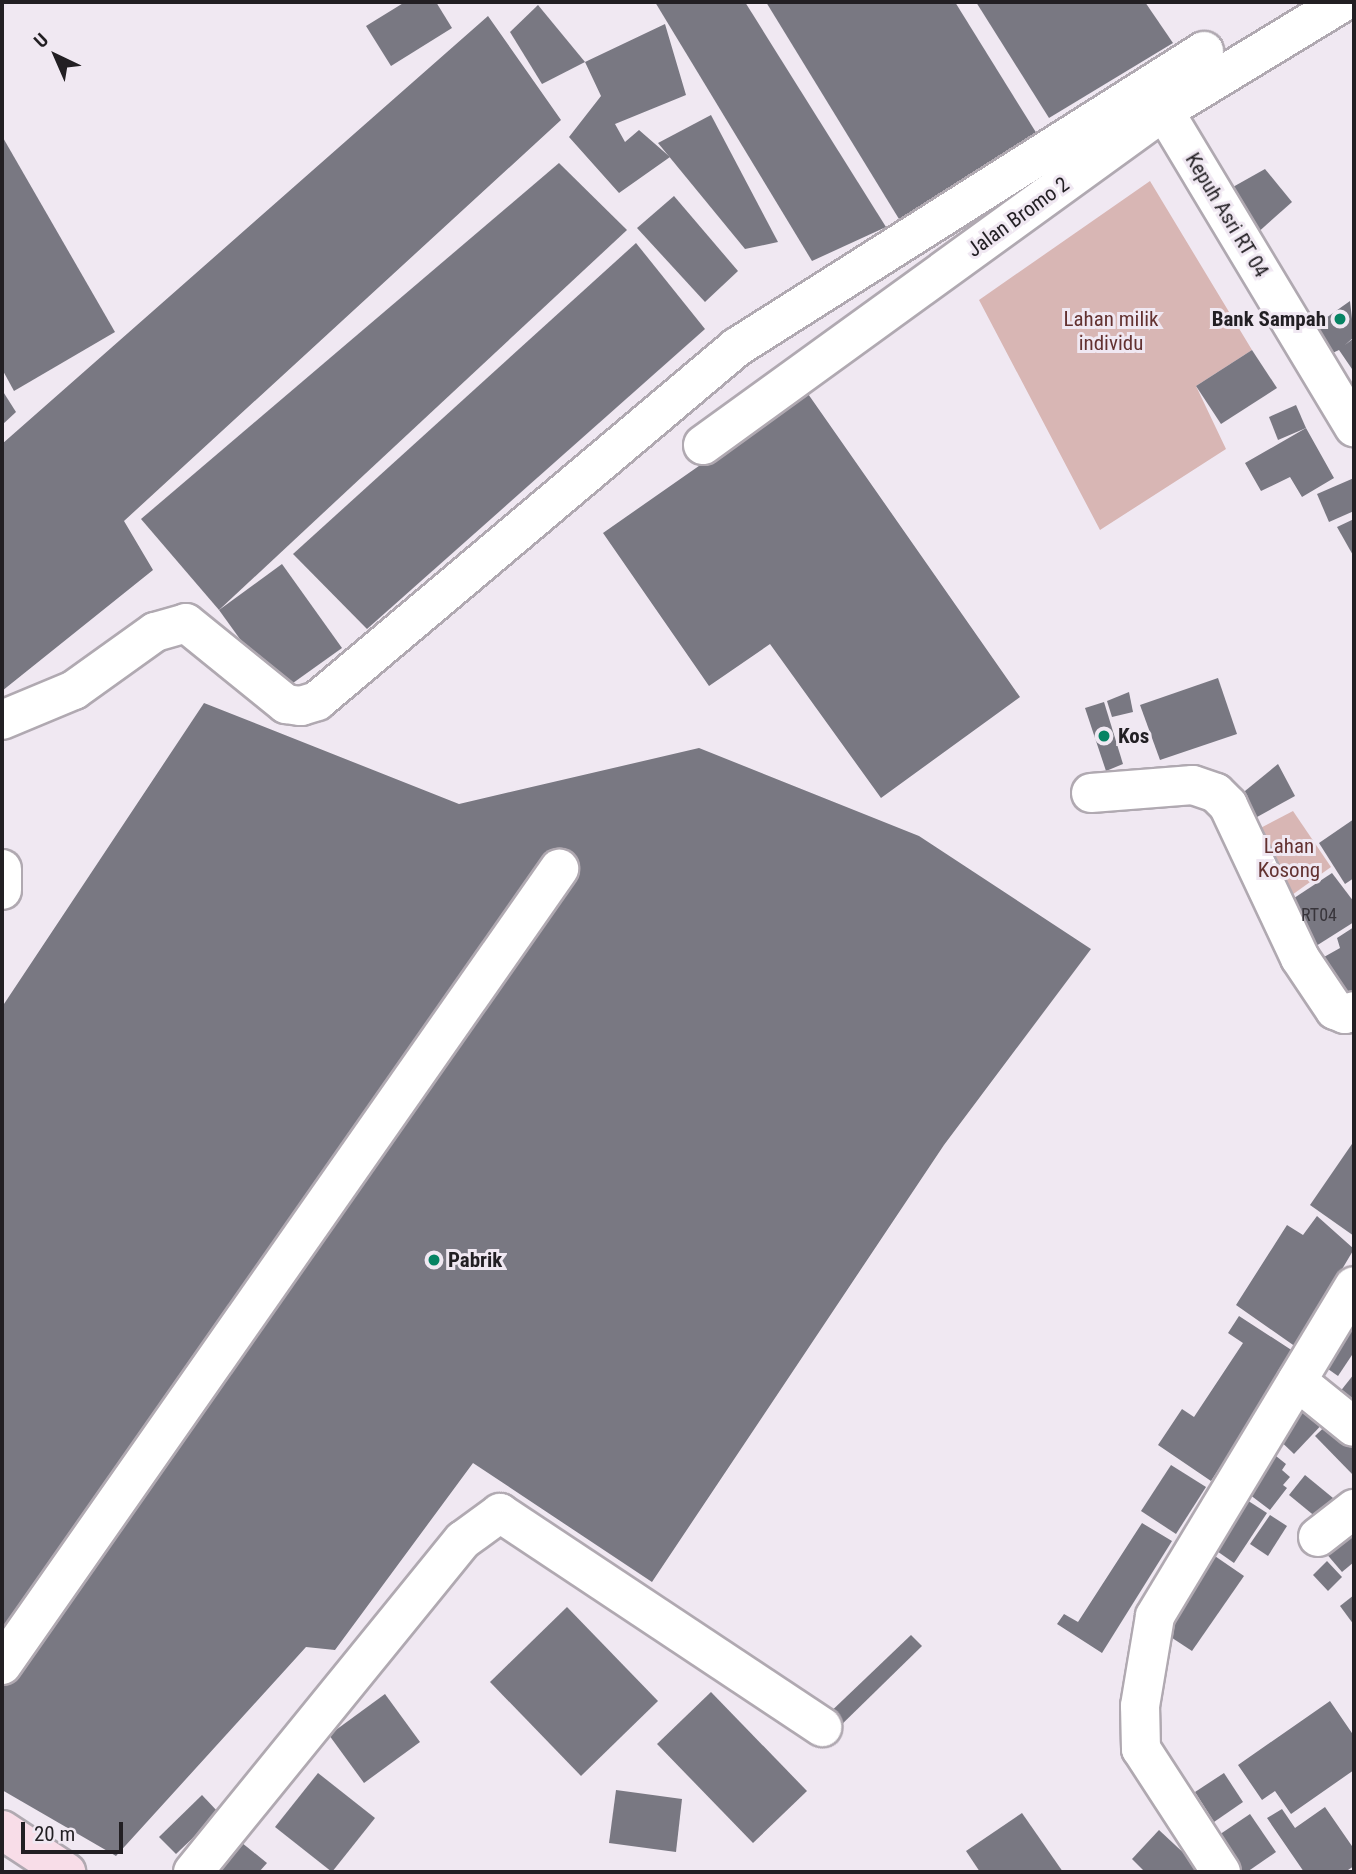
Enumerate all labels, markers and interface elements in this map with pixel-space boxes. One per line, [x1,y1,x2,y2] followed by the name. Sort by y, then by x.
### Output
[21,21,91,91] north arrow
[29,28,53,53] text: U
[1180,148,1274,282] street label: Kepuh Asri RT 04
[962,172,1074,262] street label: Jalan Bromo 2
[1064,306,1158,356] park label: Lahan milik individu
[1212,306,1326,332] place label: Bank Sampah
[1332,311,1348,327] marker: Bank Sampah
[1118,723,1149,749] place label: Kos
[1096,728,1112,744] marker: Kos
[1258,833,1320,883] park label: Lahan Kosong
[1301,904,1337,926] house number: RT04
[448,1247,502,1273] place label: Pabrik
[426,1252,442,1268] marker: Pabrik
[24,1808,126,1852] scale bar
[34,1822,75,1846] text: 20 m

